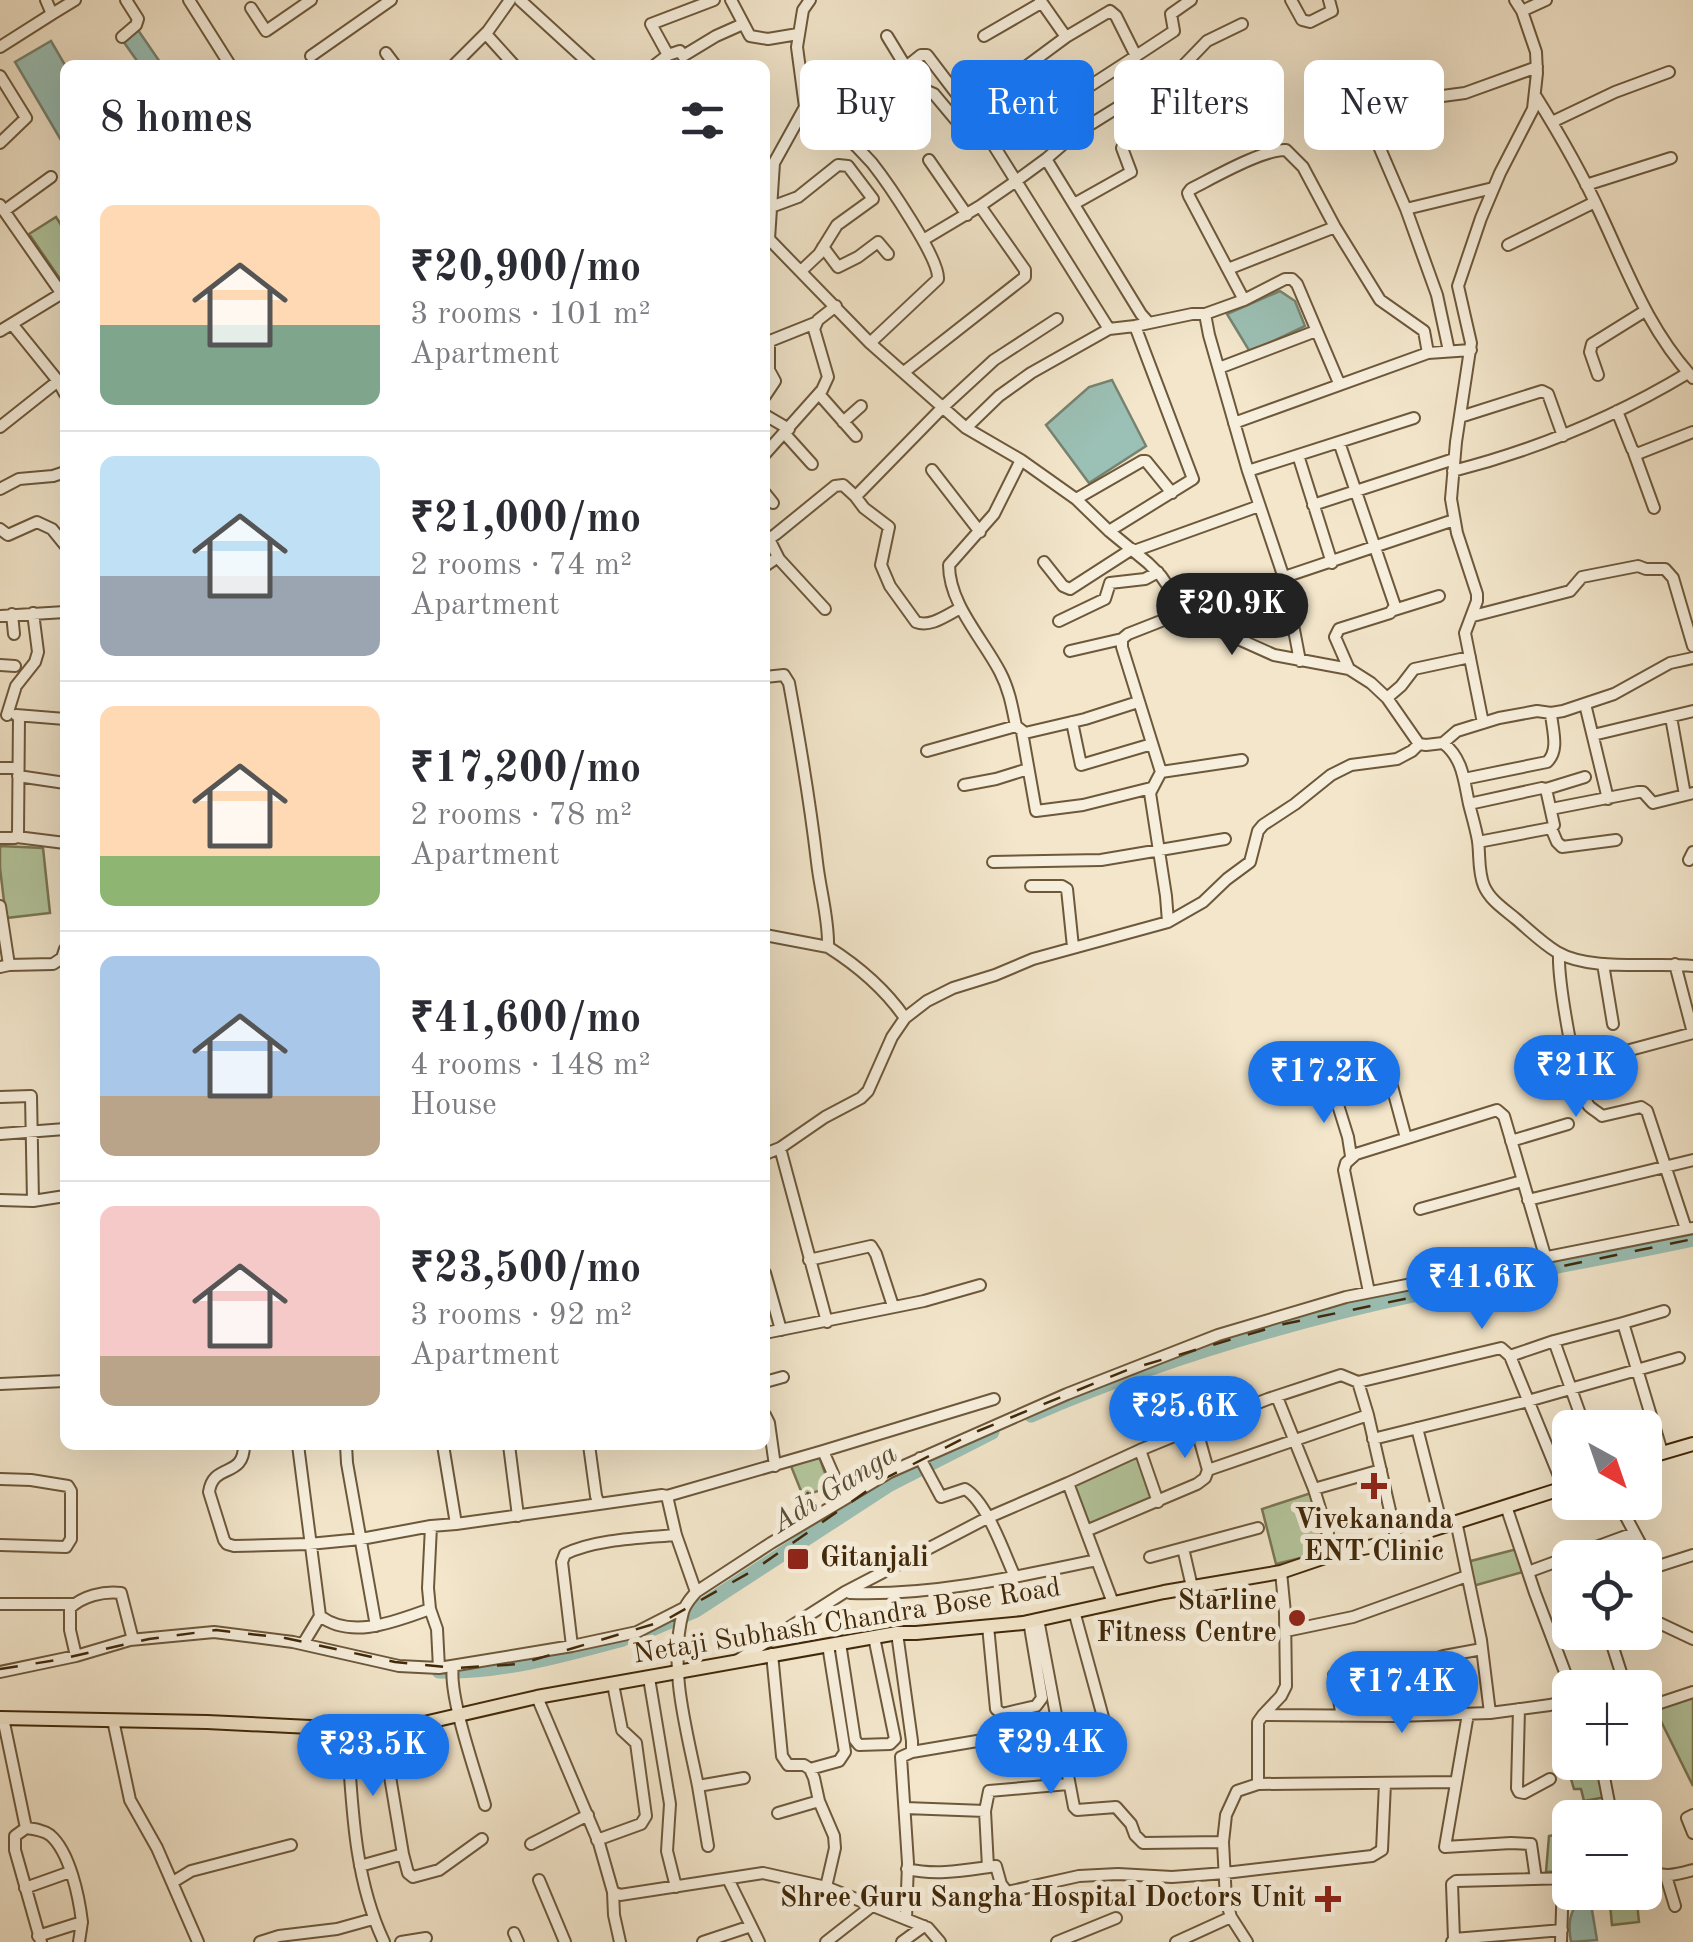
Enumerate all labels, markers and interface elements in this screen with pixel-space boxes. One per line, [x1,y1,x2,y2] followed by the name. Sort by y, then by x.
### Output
[800,60,931,150] chip: Buy
[951,60,1094,150] chip: Rent
[1114,60,1284,150] chip: Filters
[1304,60,1444,150] chip: New
[675,93,730,148] icon: filters
[100,99,252,141] text: 8 homes
[180,245,300,365] icon: home
[410,248,641,290] text: ₹20,900/mo
[410,299,651,331] text: 3 rooms · 101 m²
[410,339,560,371] text: Apartment
[180,496,300,616] icon: home
[410,499,641,541] text: ₹21,000/mo
[410,550,632,582] text: 2 rooms · 74 m²
[1151,573,1313,658] pin: ₹20.9K
[1178,589,1286,621] text: ₹20.9K
[410,590,560,622] text: Apartment
[180,746,300,866] icon: home
[410,749,641,791] text: ₹17,200/mo
[410,800,632,832] text: 2 rooms · 78 m²
[410,840,560,872] text: Apartment
[180,996,300,1116] icon: home
[410,999,641,1041] text: ₹41,600/mo
[1517,1035,1635,1120] pin: ₹21K
[1243,1041,1405,1126] pin: ₹17.2K
[410,1050,651,1082] text: 4 rooms · 148 m²
[1536,1051,1616,1083] text: ₹21K
[1270,1057,1378,1089] text: ₹17.2K
[410,1090,497,1122] text: House
[180,1246,300,1366] icon: home
[1401,1247,1563,1332] pin: ₹41.6K
[410,1249,641,1291] text: ₹23,500/mo
[1428,1263,1536,1295] text: ₹41.6K
[410,1300,632,1332] text: 3 rooms · 92 m²
[410,1340,560,1372] text: Apartment
[1104,1376,1266,1461] pin: ₹25.6K
[1131,1392,1239,1424] text: ₹25.6K
[1552,1410,1662,1520] north arrow
[1552,1410,1662,1910] map controls
[765,1439,903,1540] water label: Adi Ganga
[1361,1473,1387,1499] marker: Vivekananda ENT Clinic
[1294,1507,1454,1567] place label: Vivekananda ENT Clinic
[1552,1540,1662,1650] button: locate
[820,1545,929,1573] place label: Gitanjali
[785,1546,811,1572] marker: Gitanjali
[631,1574,1063,1670] street label: Netaji Subhash Chandra Bose Road
[1096,1588,1277,1648] place label: Starline Fitness Centre
[1286,1607,1308,1629] marker: Starline Fitness Centre
[1321,1651,1483,1736] pin: ₹17.4K
[1348,1667,1456,1699] text: ₹17.4K
[1552,1670,1662,1780] button: +
[970,1712,1132,1797] pin: ₹29.4K
[292,1714,454,1799] pin: ₹23.5K
[997,1728,1105,1760] text: ₹29.4K
[319,1730,427,1762] text: ₹23.5K
[1552,1800,1662,1910] button: −
[780,1885,1306,1913] place label: Shree Guru Sangha Hospital Doctors Unit
[1315,1886,1341,1912] marker: Shree Guru Sangha Hospital Doctors Unit

